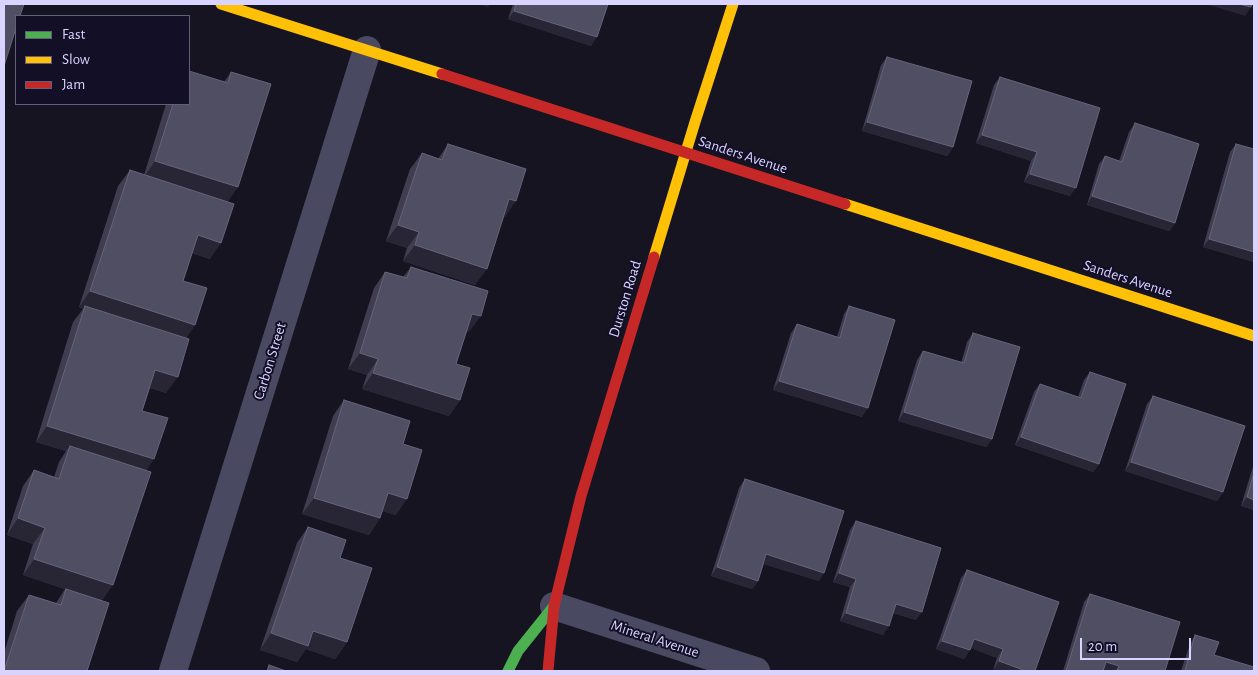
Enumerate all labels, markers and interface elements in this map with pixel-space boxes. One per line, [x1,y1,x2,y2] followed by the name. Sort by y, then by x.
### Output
[15,15,190,105] legend
[62,27,85,42] text: Fast
[62,52,90,67] text: Slow
[62,77,85,92] text: Jam
[696,132,790,178] street label: Sanders Avenue
[1081,256,1175,302] street label: Sanders Avenue
[605,258,645,340] street label: Durston Road
[250,320,290,402] street label: Carbon Street
[609,616,701,662] street label: Mineral Avenue
[1083,628,1194,660] scale bar
[1088,639,1117,654] text: 20 m

